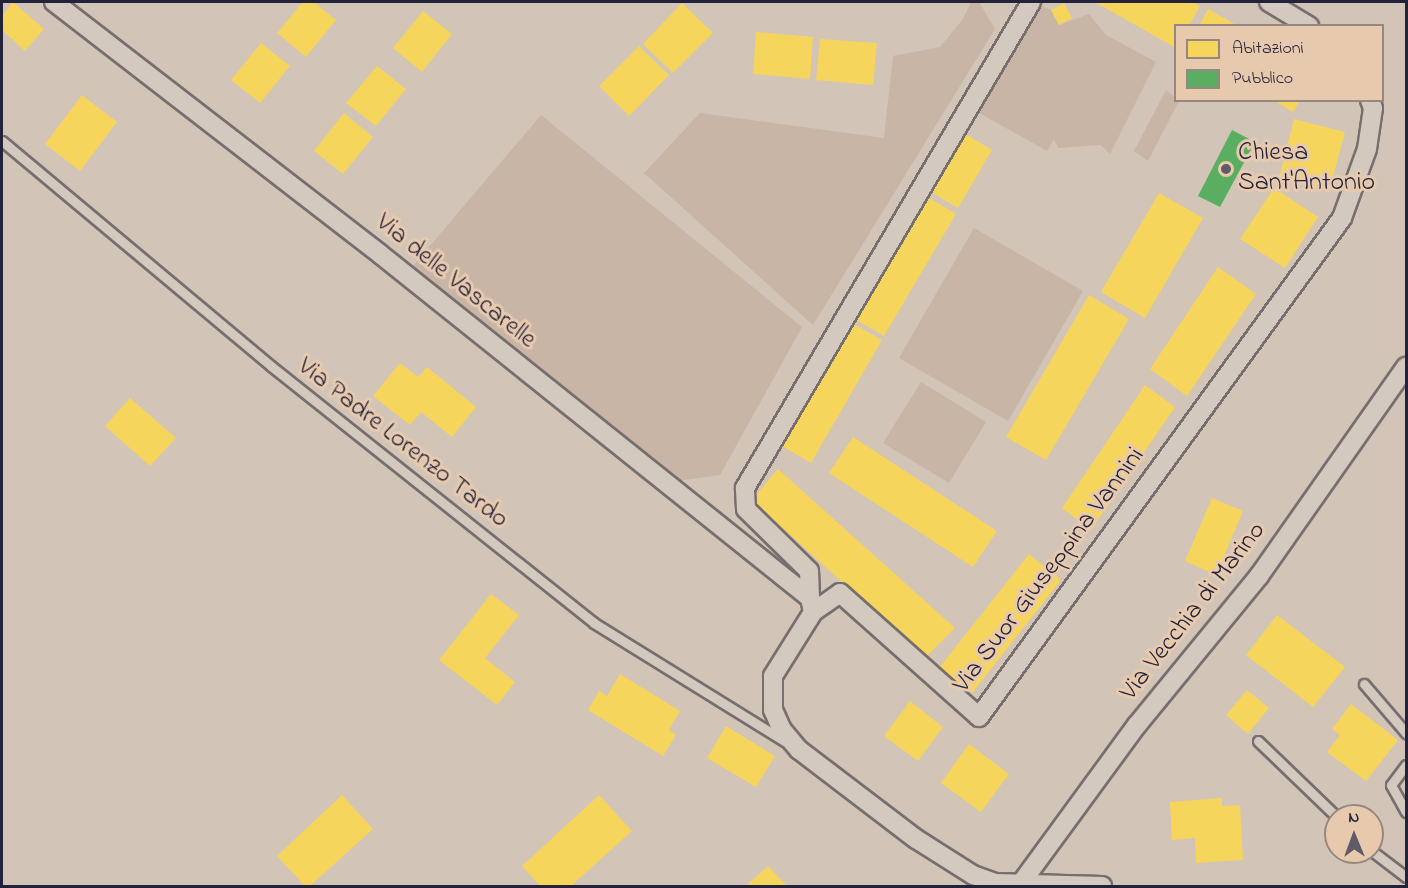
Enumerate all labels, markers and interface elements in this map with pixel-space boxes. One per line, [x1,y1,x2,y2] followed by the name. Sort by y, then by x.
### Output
[1174,24,1384,102] legend
[1232,36,1304,62] text: Abitazioni
[1232,66,1293,92] text: Pubblico
[1238,138,1375,200] place label: Chiesa Sant'Antonio
[1219,162,1233,176] marker: Chiesa Sant'Antonio
[369,208,541,356] street label: Via delle Vascarelle
[290,352,514,536] street label: Via Padre Lorenzo Tardo
[947,442,1153,700] street label: Via Suor Giuseppina Vannini
[1115,517,1273,707] street label: Via Vecchia di Marino
[1324,804,1384,864] north arrow
[1348,806,1359,830] text: N

